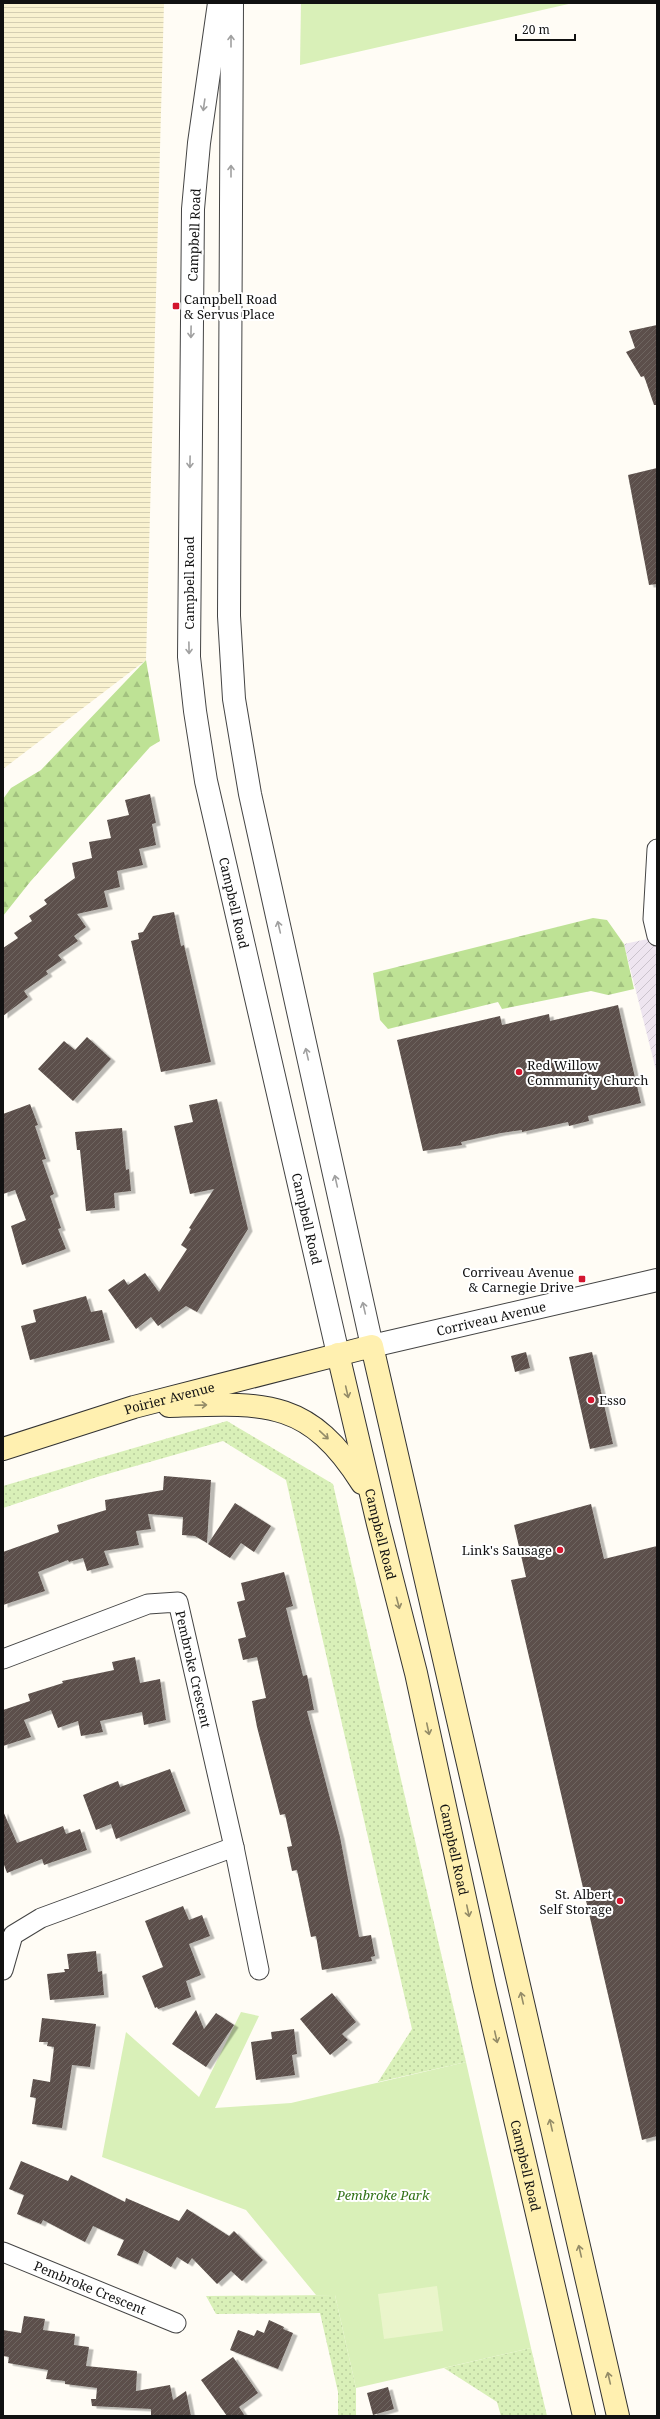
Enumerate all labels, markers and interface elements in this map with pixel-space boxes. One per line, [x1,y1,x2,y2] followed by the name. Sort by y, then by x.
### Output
[516,16,575,42] scale bar
[522,21,550,38] text: 20 m
[227,35,235,48] one-way arrow
[200,98,208,111] one-way arrow
[227,165,235,178] one-way arrow
[183,188,205,282] street label: Campbell Road
[184,290,277,323] place label: Campbell Road & Servus Place
[171,301,181,311] marker: Campbell Road & Servus Place
[188,325,195,338] one-way arrow
[186,455,194,468] one-way arrow
[180,536,198,630] street label: Campbell Road
[185,641,193,654] one-way arrow
[215,855,253,950] street label: Campbell Road
[275,921,282,934] one-way arrow
[303,1048,311,1061] one-way arrow
[527,1056,648,1089] place label: Red Willow Community Church
[514,1067,524,1077] marker: Red Willow Community Church
[288,1171,326,1266] street label: Campbell Road
[331,1175,339,1188] one-way arrow
[462,1263,574,1296] place label: Corriveau Avenue & Carnegie Drive
[577,1274,587,1284] marker: Corriveau Avenue & Carnegie Drive
[434,1297,548,1340] street label: Corriveau Avenue
[360,1302,368,1315] one-way arrow
[122,1378,217,1419] street label: Poirier Avenue
[343,1385,351,1398] one-way arrow
[599,1391,626,1409] place label: Esso
[586,1395,596,1405] marker: Esso
[194,1401,207,1409] one-way arrow
[319,1430,329,1440] one-way arrow
[361,1487,401,1582] street label: Campbell Road
[462,1541,552,1559] place label: Link's Sausage
[555,1545,565,1555] marker: Link's Sausage
[395,1596,402,1609] one-way arrow
[171,1609,216,1730] street label: Pembroke Crescent
[425,1722,433,1735] one-way arrow
[436,1802,473,1897] street label: Campbell Road
[539,1885,612,1918] place label: St. Albert Self Storage
[615,1896,625,1906] marker: St. Albert Self Storage
[465,1904,473,1917] one-way arrow
[517,1992,525,2005] one-way arrow
[493,2031,501,2044] one-way arrow
[506,2118,545,2213] street label: Campbell Road
[547,2118,554,2131] one-way arrow
[336,2186,430,2204] park label: Pembroke Park
[576,2245,583,2258] one-way arrow
[31,2257,149,2319] street label: Pembroke Crescent
[605,2372,613,2385] one-way arrow

